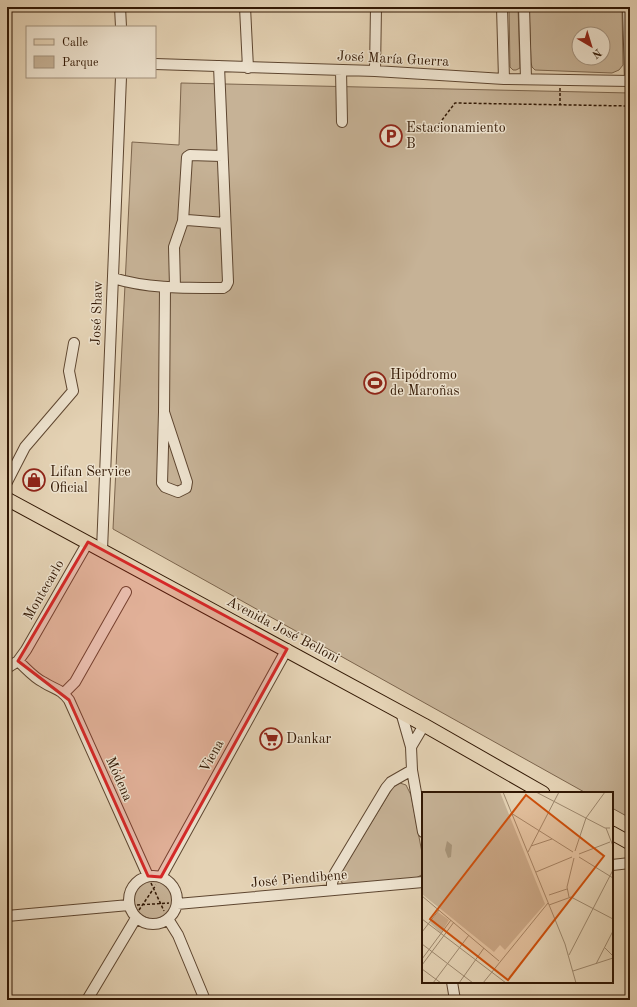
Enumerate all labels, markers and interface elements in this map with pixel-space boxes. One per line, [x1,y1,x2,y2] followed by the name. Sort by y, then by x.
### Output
[26,26,156,78] legend
[571,26,611,66] north arrow
[62,37,88,49] text: Calle
[589,46,603,60] text: N
[337,49,450,69] street label: José María Guerra
[62,57,99,69] text: Parque
[406,121,506,151] place label: Estacionamiento B
[378,123,404,149] parking icon: Estacionamiento B
[89,280,105,346] street label: José Shaw
[390,368,460,398] place label: Hipódromo de Maroñas
[362,370,388,396] sports icon: Hipódromo de Maroñas
[50,465,131,495] place label: Lifan Service Oficial
[21,467,47,493] shop icon: Lifan Service Oficial
[21,557,67,623] street label: Montecarlo
[224,594,342,666] street label: Avenida José Belloni
[258,726,284,752] supermarket icon: Dankar
[286,732,332,746] place label: Dankar
[197,737,227,775] street label: Viena
[103,755,135,803] street label: Módena
[422,792,613,983] inset map
[250,868,348,890] street label: José Piendibene

